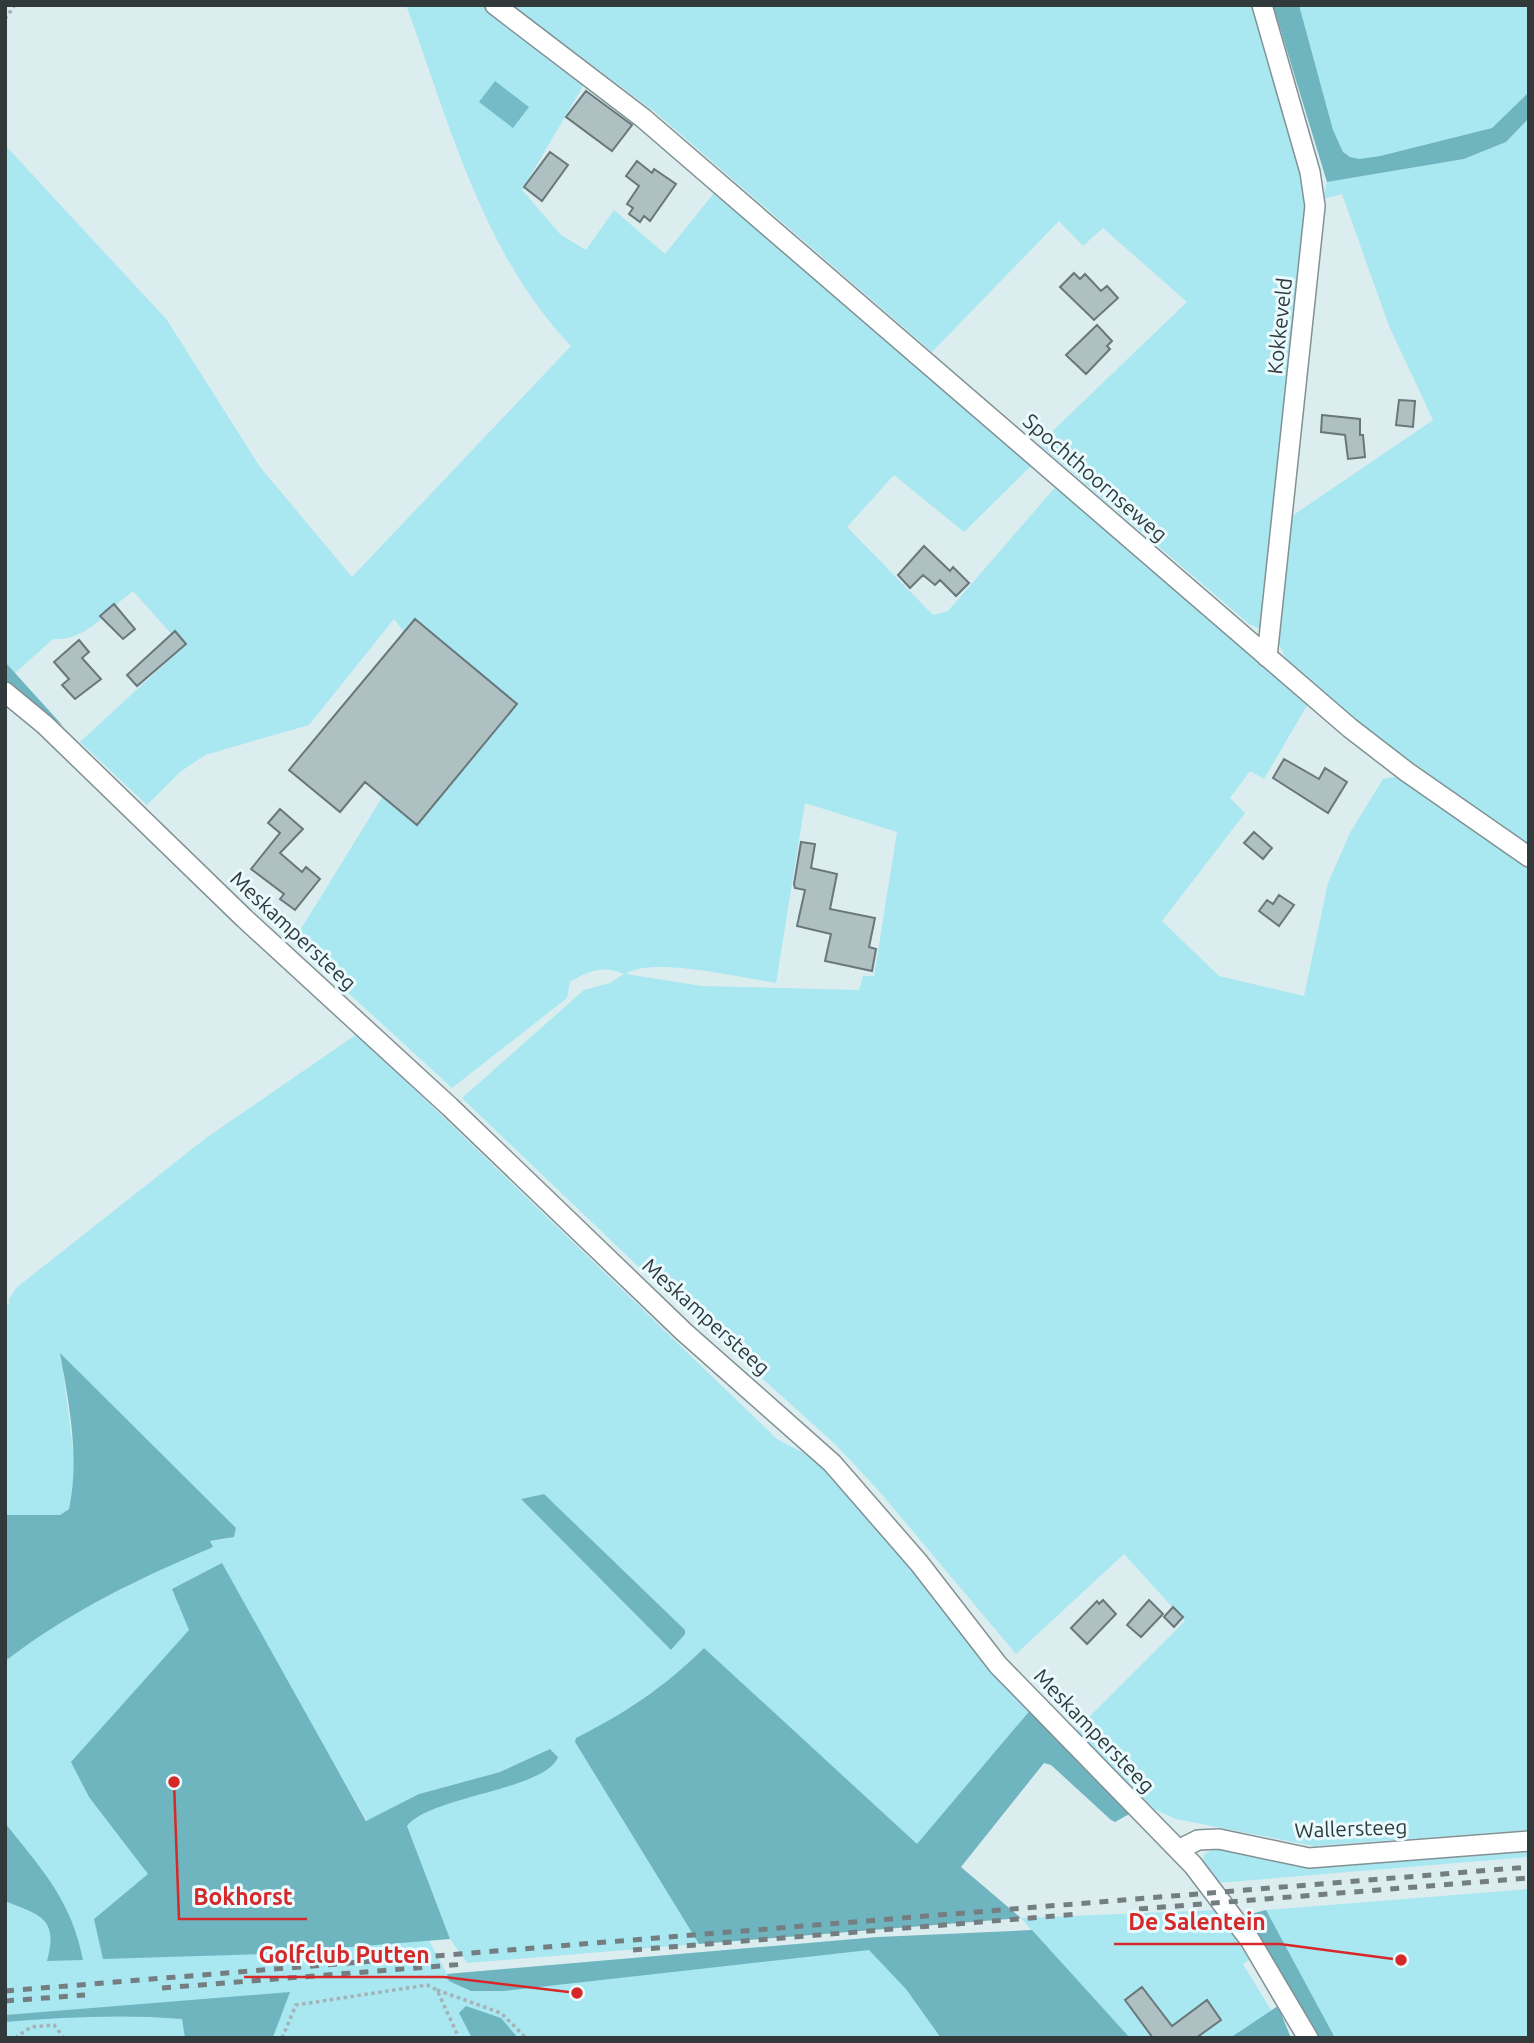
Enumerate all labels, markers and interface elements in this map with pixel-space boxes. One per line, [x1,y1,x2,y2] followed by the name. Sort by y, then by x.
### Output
[1262,276,1296,375] street label: Kokkeveld
[1019,408,1172,546] street label: Spochthoornseweg
[226,866,361,995] street label: Meskampersteeg
[638,1253,775,1380] street label: Meskampersteeg
[1030,1663,1160,1797] street label: Meskampersteeg
[1294,1814,1408,1842] street label: Wallersteeg
[179,1875,307,1919] callout: Bokhorst
[193,1884,293,1909] text: Bokhorst
[1114,1900,1280,1944] callout: De Salentein
[1128,1909,1266,1934] text: De Salentein
[244,1933,444,1977] callout: Golfclub Putten
[258,1942,430,1967] text: Golfclub Putten

